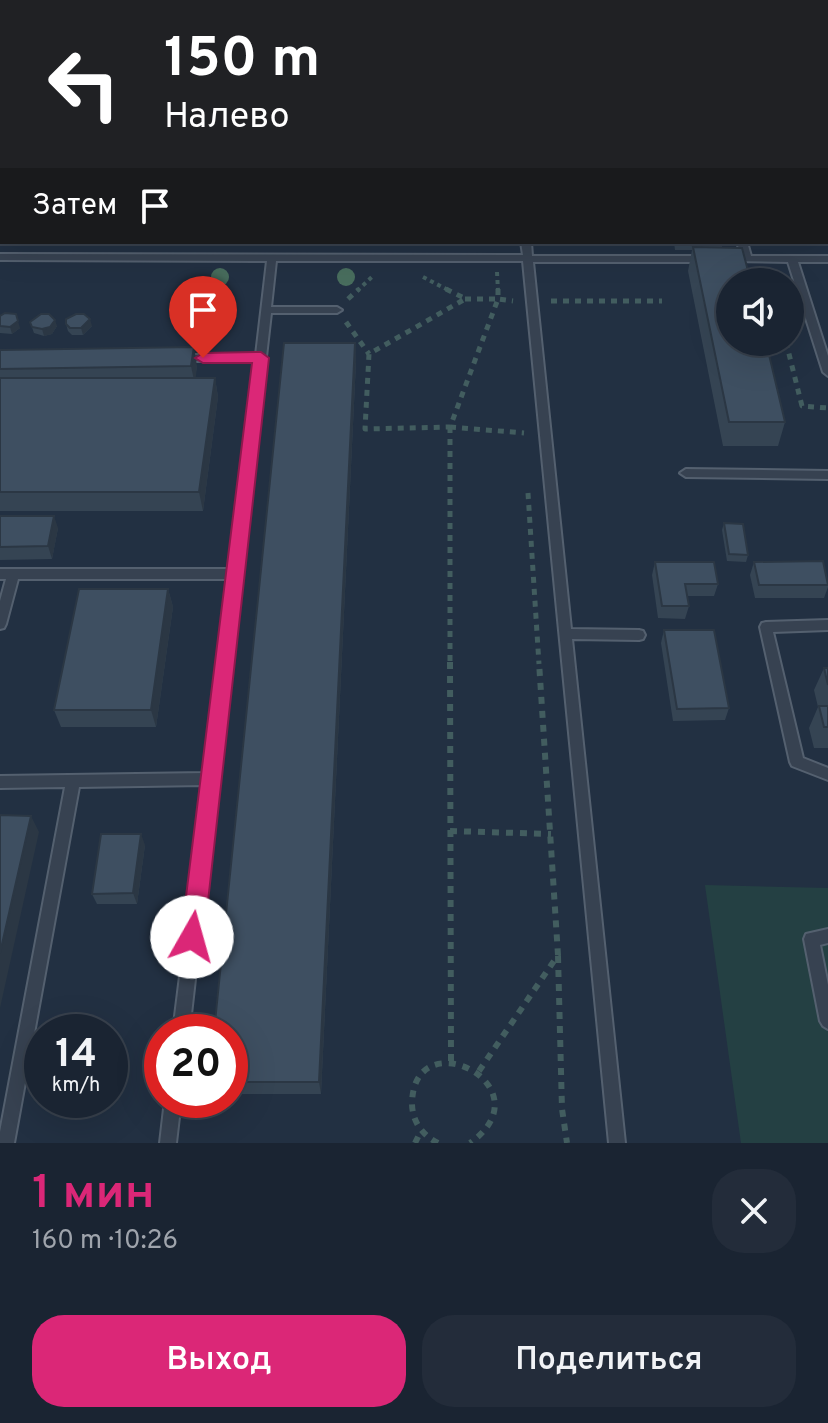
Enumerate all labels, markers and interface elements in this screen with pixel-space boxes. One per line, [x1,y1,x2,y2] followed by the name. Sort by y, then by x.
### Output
[164,26,320,96] text: 150 m
[32,32,136,136] icon: left
[164,95,290,141] text: Налево
[133,184,177,228] icon: arrive
[32,188,117,225] text: Затем
[716,268,804,356] map controls
[716,268,804,356] button: sound
[169,276,237,358] pin
[181,288,225,332] icon: arrive
[150,895,234,979] position arrow
[144,1014,248,1118] speed limit sign: 20
[55,1031,97,1081] text: 14
[52,1073,100,1099] text: km/h
[32,1165,155,1225] text: 1 мин
[712,1169,796,1253] button: close
[32,1225,178,1258] text: 160 m · 10:26
[32,1315,406,1407] button: Выход
[422,1315,796,1407] button: Поделиться

